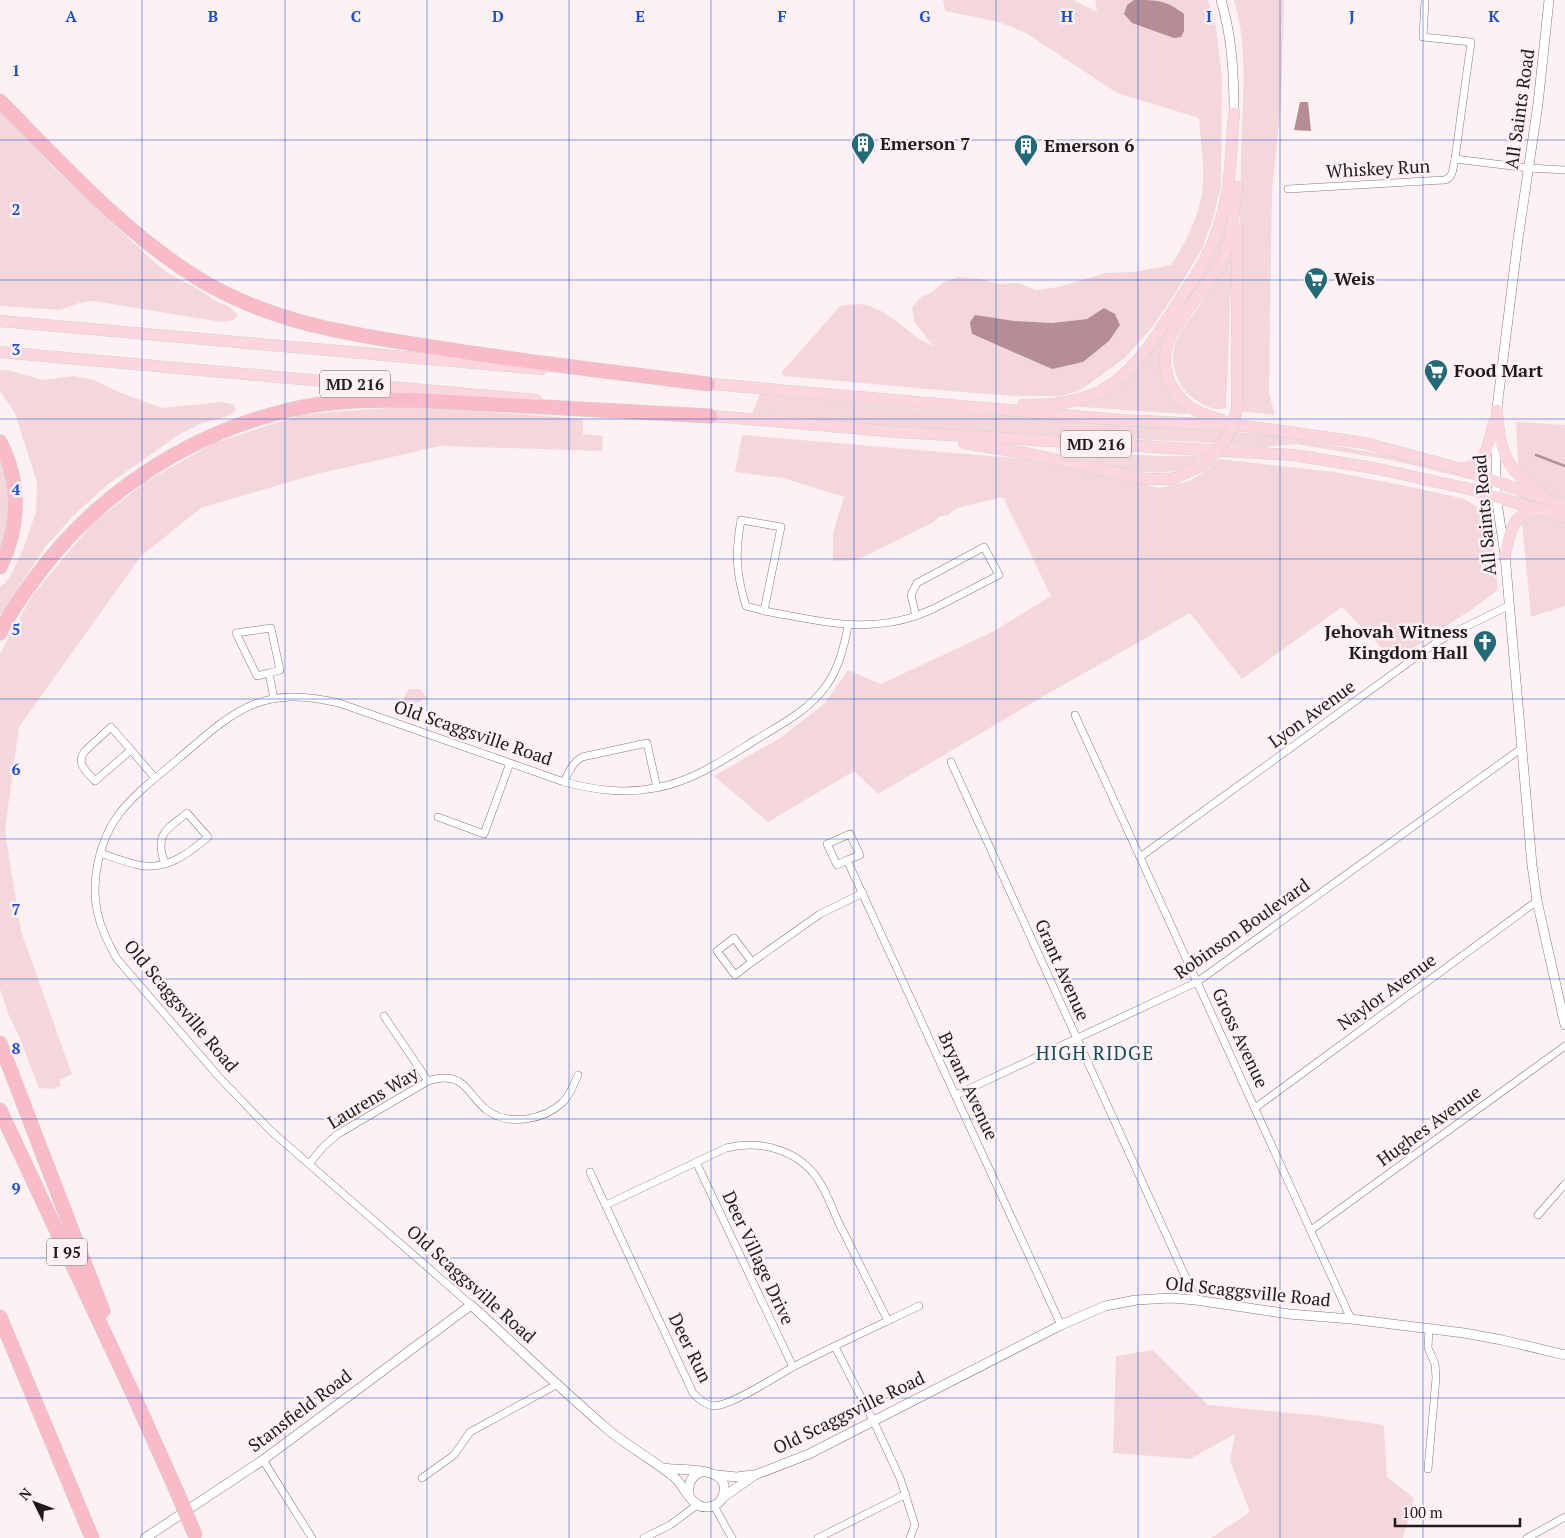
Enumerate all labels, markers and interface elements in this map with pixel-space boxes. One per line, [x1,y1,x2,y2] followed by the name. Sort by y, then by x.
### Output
[65,5,77,27] text: A
[208,5,218,27] text: B
[351,5,361,27] text: C
[492,5,504,27] text: D
[635,5,645,27] text: E
[777,5,787,27] text: F
[919,5,931,27] text: G
[1061,5,1073,27] text: H
[1206,5,1212,27] text: I
[1349,5,1355,27] text: J
[1488,5,1500,27] text: K
[1499,47,1539,171] street label: All Saints Road
[11,59,21,81] text: 1
[850,131,876,165] building icon: Emerson 7
[880,131,970,155] place label: Emerson 7
[1013,133,1039,167] building icon: Emerson 6
[1044,133,1134,157] place label: Emerson 6
[1325,153,1431,183] street label: Whiskey Run
[11,198,21,220] text: 2
[1303,266,1329,300] supermarket icon: Weis
[1334,266,1375,290] place label: Weis
[11,338,21,360] text: 3
[1423,358,1449,392] supermarket icon: Food Mart
[1454,358,1543,382] place label: Food Mart
[320,370,390,398] road number: MD 216
[1061,430,1131,458] road number: MD 216
[1467,454,1501,577] street label: All Saints Road
[11,478,21,500] text: 4
[11,618,21,640] text: 5
[1324,619,1468,664] place label: Jehovah Witness Kingdom Hall
[1472,629,1498,663] church icon: Jehovah Witness Kingdom Hall
[1263,674,1359,753] street label: Lyon Avenue
[391,694,556,770] street label: Old Scaggsville Road
[11,758,21,780] text: 6
[1169,872,1314,984] street label: Robinson Boulevard
[11,898,21,920] text: 7
[1030,915,1096,1024] street label: Grant Avenue
[119,934,244,1077] street label: Old Scaggsville Road
[1332,947,1441,1035] street label: Naylor Avenue
[1207,984,1275,1092] street label: Gross Avenue
[933,1028,1004,1144] street label: Bryant Avenue
[11,1037,21,1059] text: 8
[1036,1040,1154,1065] district label: HIGH RIDGE
[323,1060,423,1134] street label: Laurens Way
[1371,1079,1485,1171] street label: Hughes Avenue
[11,1177,21,1199] text: 9
[717,1187,800,1328] street label: Deer Village Drive
[402,1219,541,1348] street label: Old Scaggsville Road
[47,1238,87,1266] road number: I 95
[1164,1270,1332,1312] street label: Old Scaggsville Road
[664,1309,718,1387] street label: Deer Run
[243,1363,356,1457] street label: Stansfield Road
[769,1365,928,1459] street label: Old Scaggsville Road
[10,1478,60,1528] north arrow
[14,1483,36,1504] text: N
[1395,1496,1520,1528] scale bar
[1402,1502,1443,1522] text: 100 m

